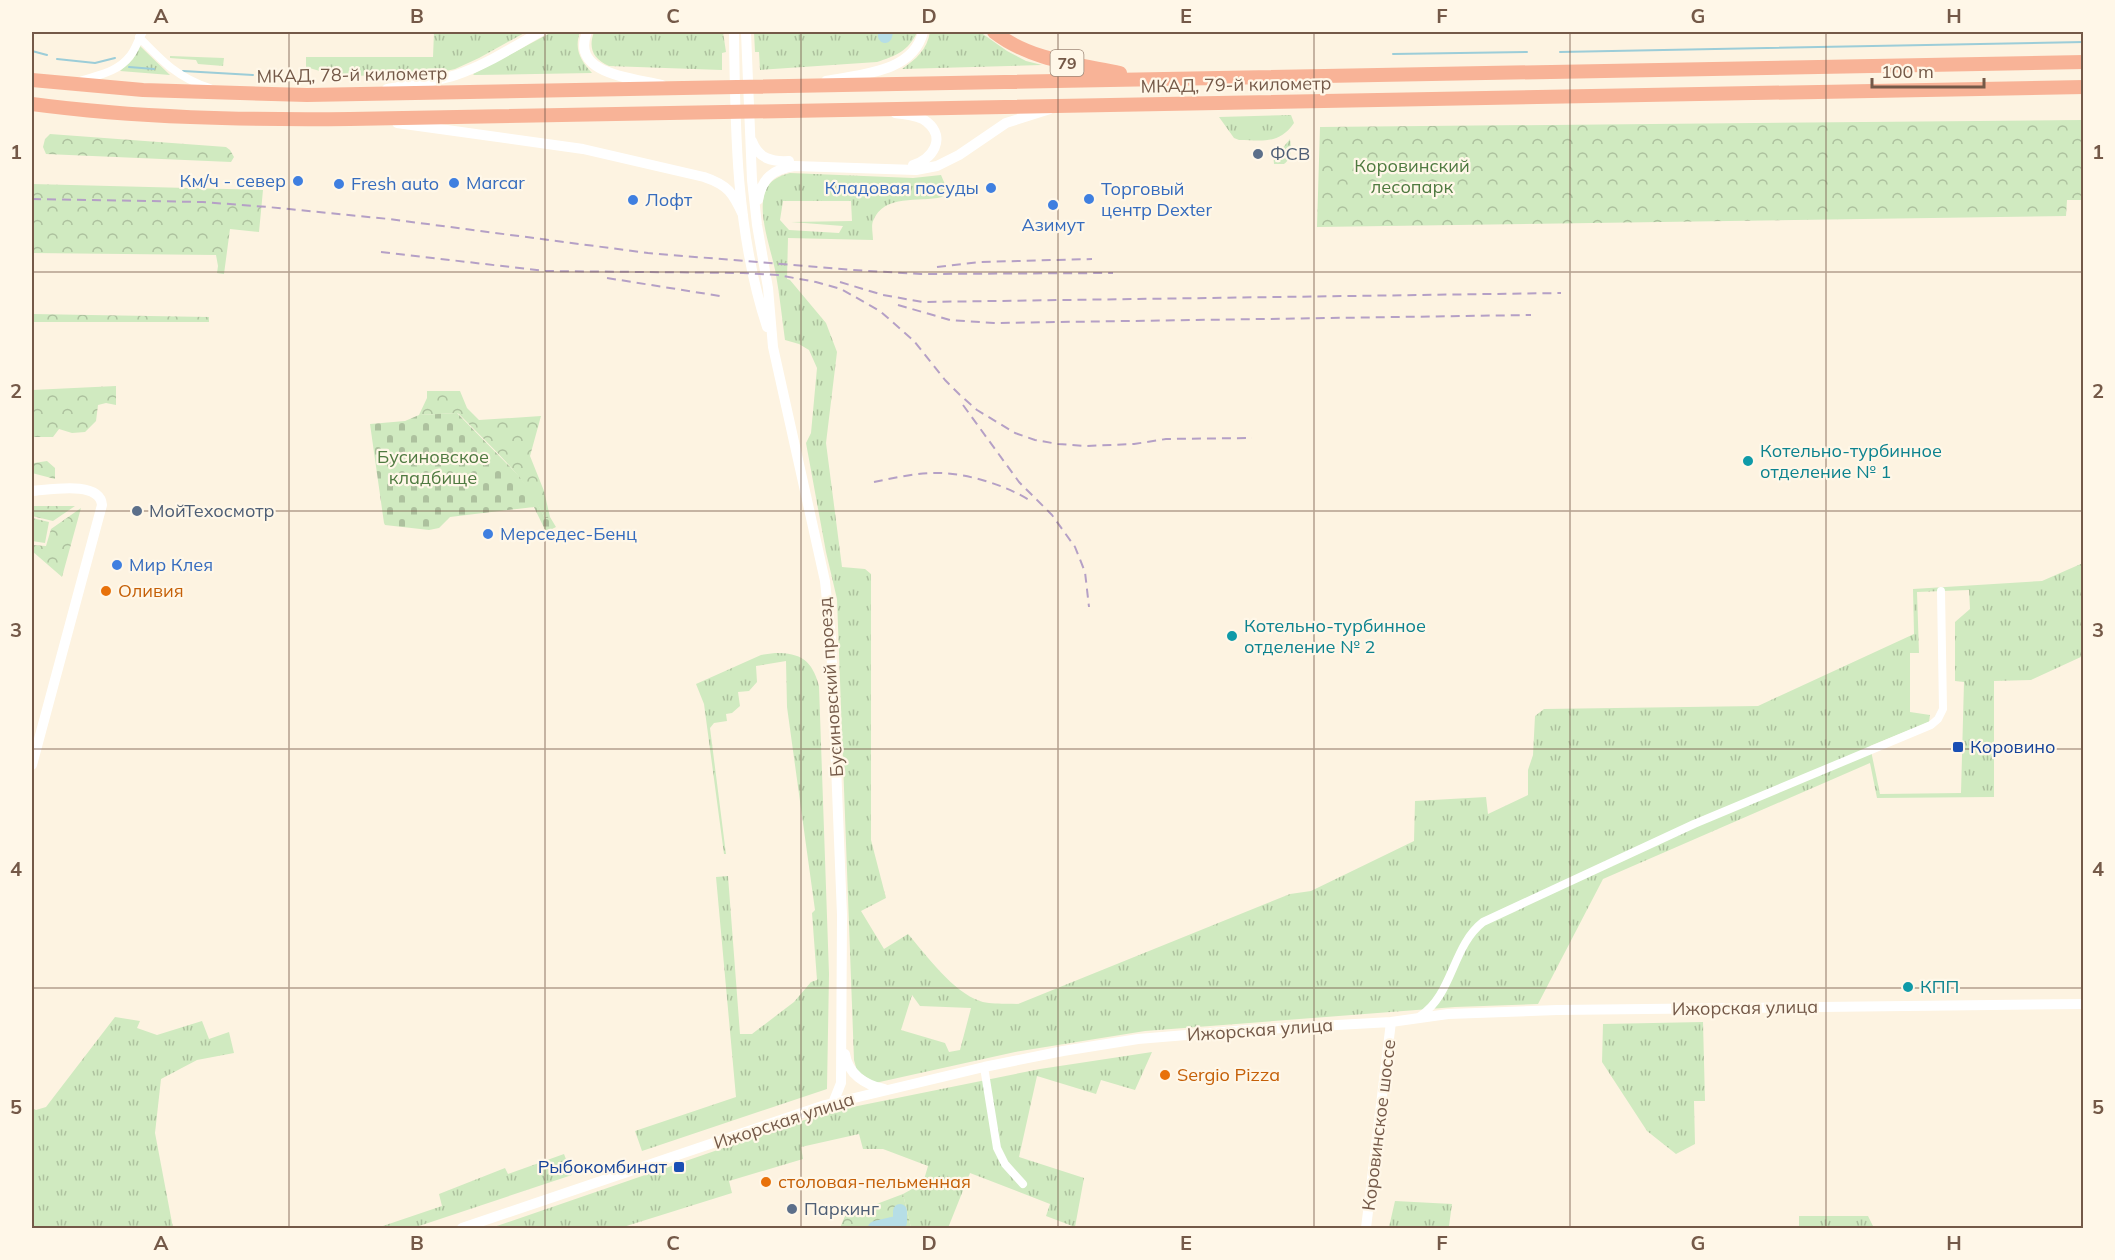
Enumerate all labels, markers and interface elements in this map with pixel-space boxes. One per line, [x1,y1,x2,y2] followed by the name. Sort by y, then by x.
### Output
[154,3,169,28] text: A
[410,3,424,28] text: B
[666,3,680,28] text: C
[921,3,937,28] text: D
[1180,3,1192,28] text: E
[1436,3,1448,28] text: F
[1691,3,1705,28] text: G
[1946,3,1962,28] text: H
[1050,50,1084,76] road number: 79
[1872,51,1984,89] scale bar
[1881,60,1934,83] text: 100 m
[256,61,448,88] street label: МКАД, 78-й километр
[1140,71,1332,98] street label: МКАД, 79-й километр
[10,139,22,164] text: 1
[2092,139,2104,164] text: 1
[1270,142,1310,165] place label: ФСВ
[1251,147,1265,161] marker: ФСВ
[1354,154,1470,198] park label: Коровинский лесопарк
[180,169,286,192] place label: Км/ч - север
[466,171,525,194] place label: Marcar
[351,172,439,195] place label: Fresh auto
[291,174,305,188] marker: Км/ч - север
[447,176,461,190] marker: Marcar
[825,176,979,199] place label: Кладовая посуды
[332,177,346,191] marker: Fresh auto
[1101,177,1212,221] place label: Торговый центр Dexter
[984,181,998,195] marker: Кладовая посуды
[645,188,693,211] place label: Лофт
[1082,192,1096,206] marker: Торговый центр Dexter
[626,193,640,207] marker: Лофт
[1046,198,1060,212] marker: Азимут
[1021,213,1085,236] place label: Азимут
[10,378,22,403] text: 2
[2092,378,2104,403] text: 2
[1760,439,1942,483] place label: Котельно-турбинное отделение № 1
[377,445,489,489] park label: Бусиновское кладбище
[1741,454,1755,468] marker: Котельно-турбинное отделение № 1
[149,499,275,522] place label: МойТехосмотр
[130,504,144,518] marker: МойТехосмотр
[500,522,637,545] place label: Мерседес-Бенц
[481,527,495,541] marker: Мерседес-Бенц
[129,553,213,576] place label: Мир Клея
[110,558,124,572] marker: Мир Клея
[118,579,184,602] place label: Оливия
[99,584,113,598] marker: Оливия
[813,596,848,778] street label: Бусиновский проезд
[1244,614,1426,658] place label: Котельно-турбинное отделение № 2
[10,617,22,642] text: 3
[2092,617,2104,642] text: 3
[1225,629,1239,643] marker: Котельно-турбинное отделение № 2
[1970,735,2056,758] place label: Коровино
[1951,740,1965,754] marker: Коровино
[10,856,22,881] text: 4
[2092,856,2104,881] text: 4
[1920,975,1959,998] place label: КПП
[1901,980,1915,994] marker: КПП
[1672,995,1818,1020] street label: Ижорская улица
[1186,1013,1334,1046] street label: Ижорская улица
[1357,1038,1400,1212] street label: Коровинское шоссе
[1177,1063,1280,1086] place label: Sergio Pizza
[1158,1068,1172,1082] marker: Sergio Pizza
[711,1087,857,1154] street label: Ижорская улица
[10,1094,22,1119] text: 5
[2092,1094,2104,1119] text: 5
[538,1155,668,1178] place label: Рыбокомбинат
[672,1160,686,1174] marker: Рыбокомбинат
[778,1170,971,1193] place label: столовая-пельменная
[759,1175,773,1189] marker: столовая-пельменная
[804,1197,879,1220] place label: Паркинг
[785,1202,799,1216] marker: Паркинг
[154,1230,169,1255] text: A
[410,1230,424,1255] text: B
[666,1230,680,1255] text: C
[921,1230,937,1255] text: D
[1180,1230,1192,1255] text: E
[1436,1230,1448,1255] text: F
[1691,1230,1705,1255] text: G
[1946,1230,1962,1255] text: H

